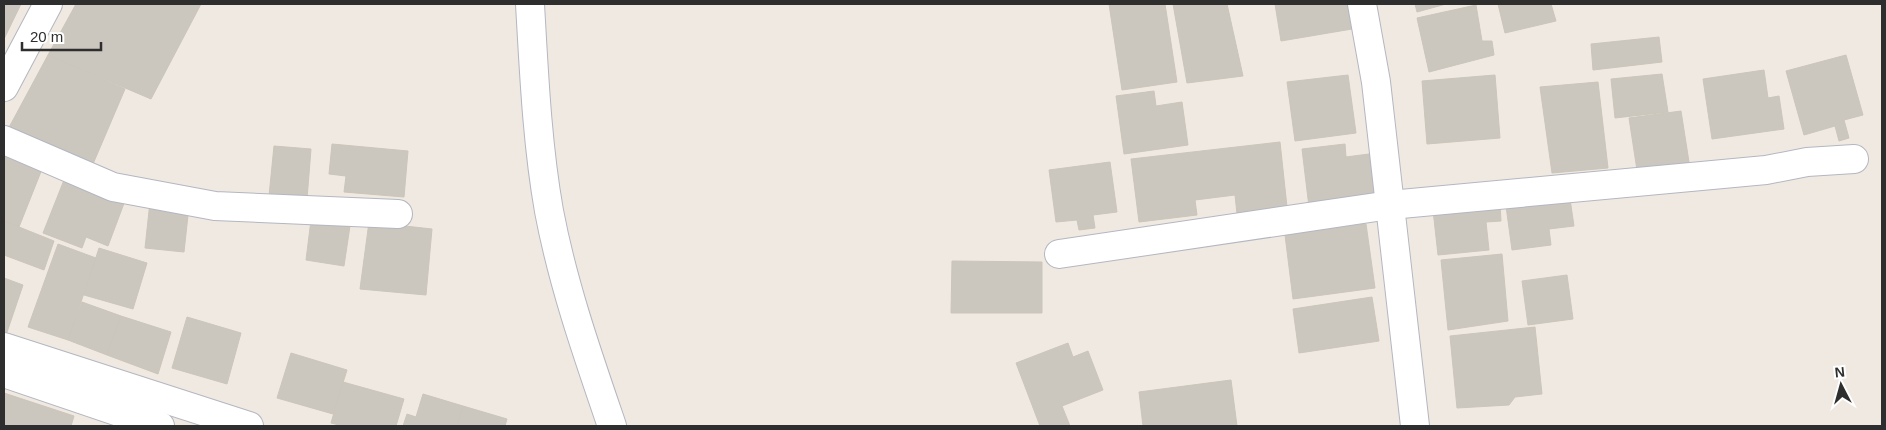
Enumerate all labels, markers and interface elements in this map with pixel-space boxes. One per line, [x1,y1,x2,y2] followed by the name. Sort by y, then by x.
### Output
[22,20,101,52] scale bar
[30,28,63,45] text: 20 m
[1816,360,1866,410] north arrow
[1834,364,1846,381] text: N

